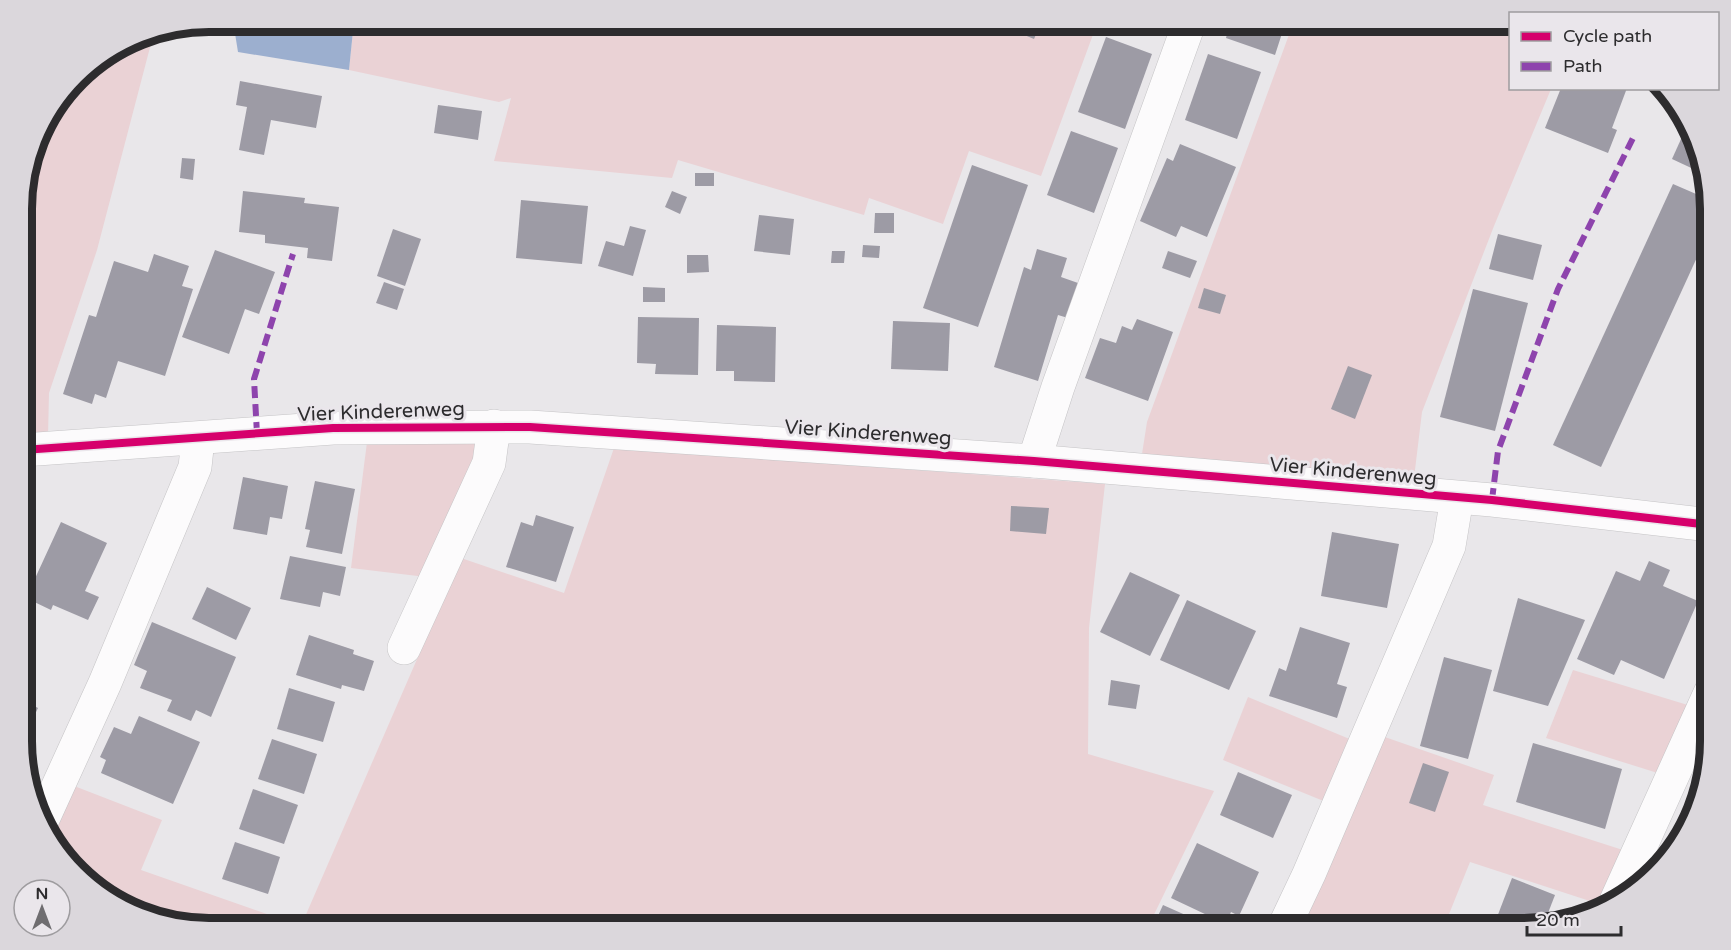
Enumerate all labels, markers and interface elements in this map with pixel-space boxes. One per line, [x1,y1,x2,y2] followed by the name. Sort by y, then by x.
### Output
[1509,12,1719,90] legend
[1563,25,1652,47] text: Cycle path
[1563,55,1602,77] text: Path
[297,397,465,427] street label: Vier Kinderenweg
[784,415,952,451] street label: Vier Kinderenweg
[1268,453,1438,491] street label: Vier Kinderenweg
[12,878,72,938] north arrow
[36,884,48,904] text: N
[1527,899,1622,937] scale bar
[1536,909,1580,931] text: 20 m

